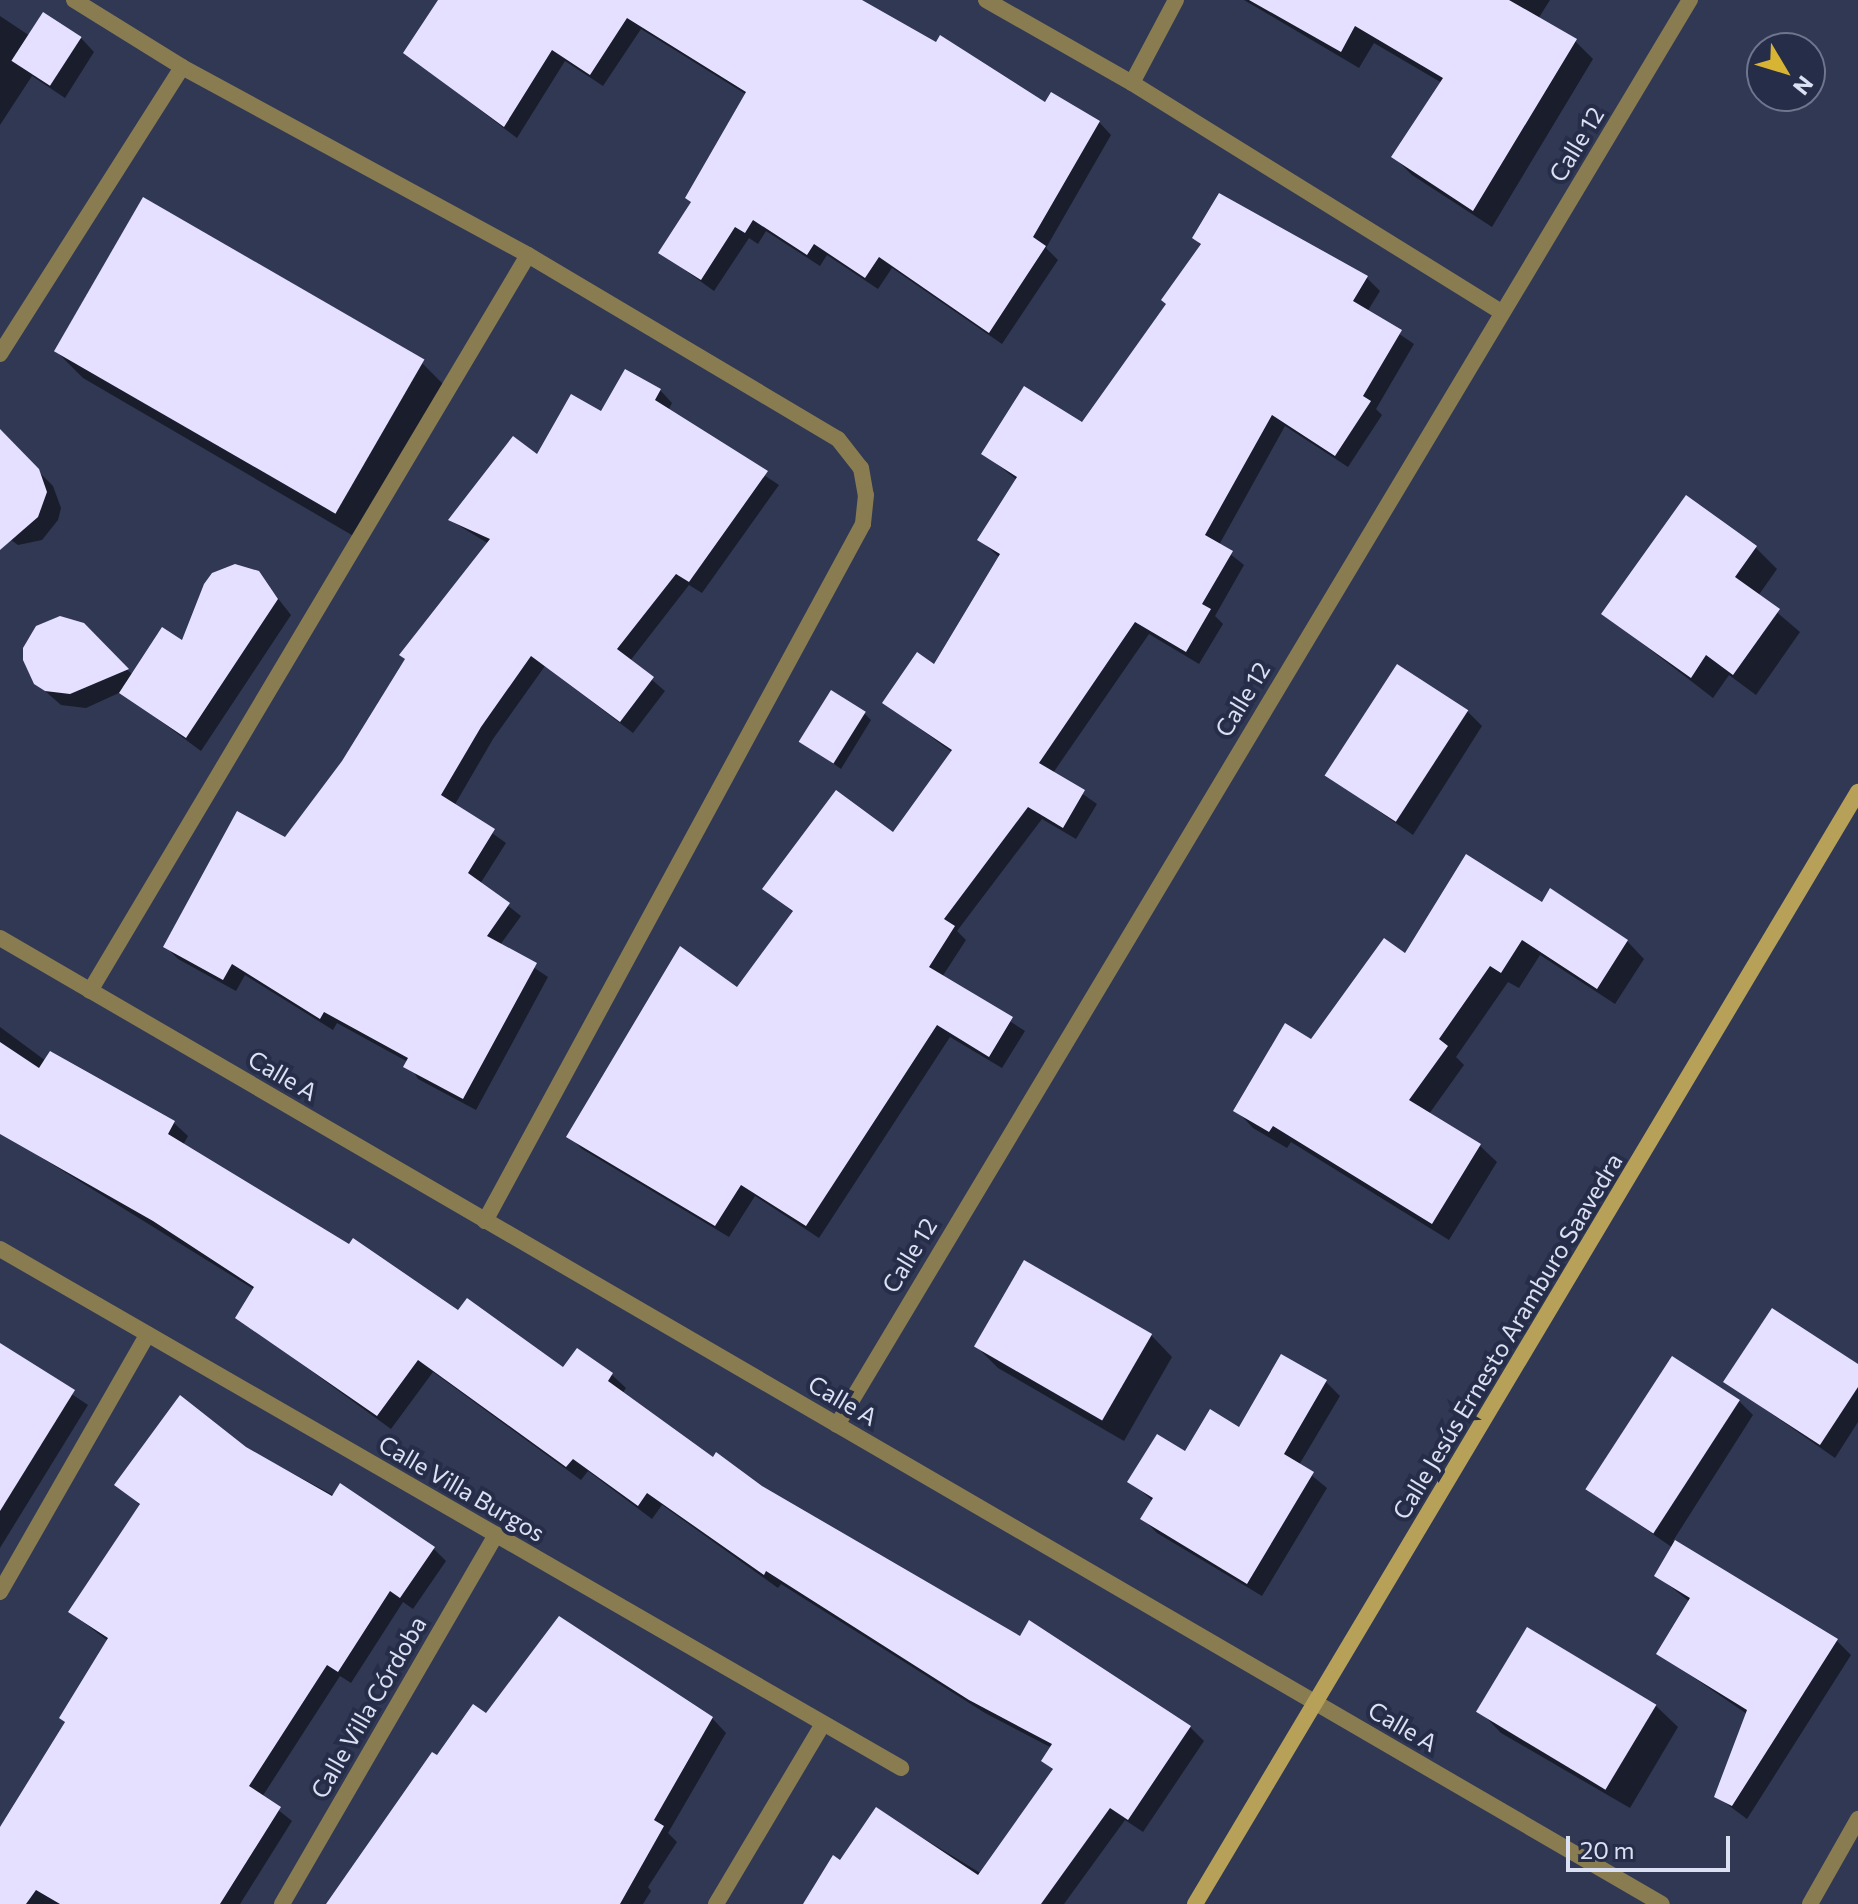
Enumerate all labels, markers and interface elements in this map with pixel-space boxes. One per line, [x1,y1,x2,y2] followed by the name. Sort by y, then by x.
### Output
[1746,32,1826,112] north arrow
[1788,71,1819,101] text: N
[1543,101,1609,187] street label: Calle 12
[1209,656,1275,742] street label: Calle 12
[243,1044,323,1106] street label: Calle A
[1386,1148,1628,1524] street label: Calle Jesús Ernesto Aramburo Saavedra
[876,1212,942,1298] street label: Calle 12
[803,1369,883,1431] street label: Calle A
[374,1429,550,1547] street label: Calle Villa Burgos
[304,1611,432,1803] street label: Calle Villa Córdoba
[1363,1695,1443,1757] street label: Calle A
[1570,1820,1734,1870] scale bar
[1580,1835,1634,1864] text: 20 m

